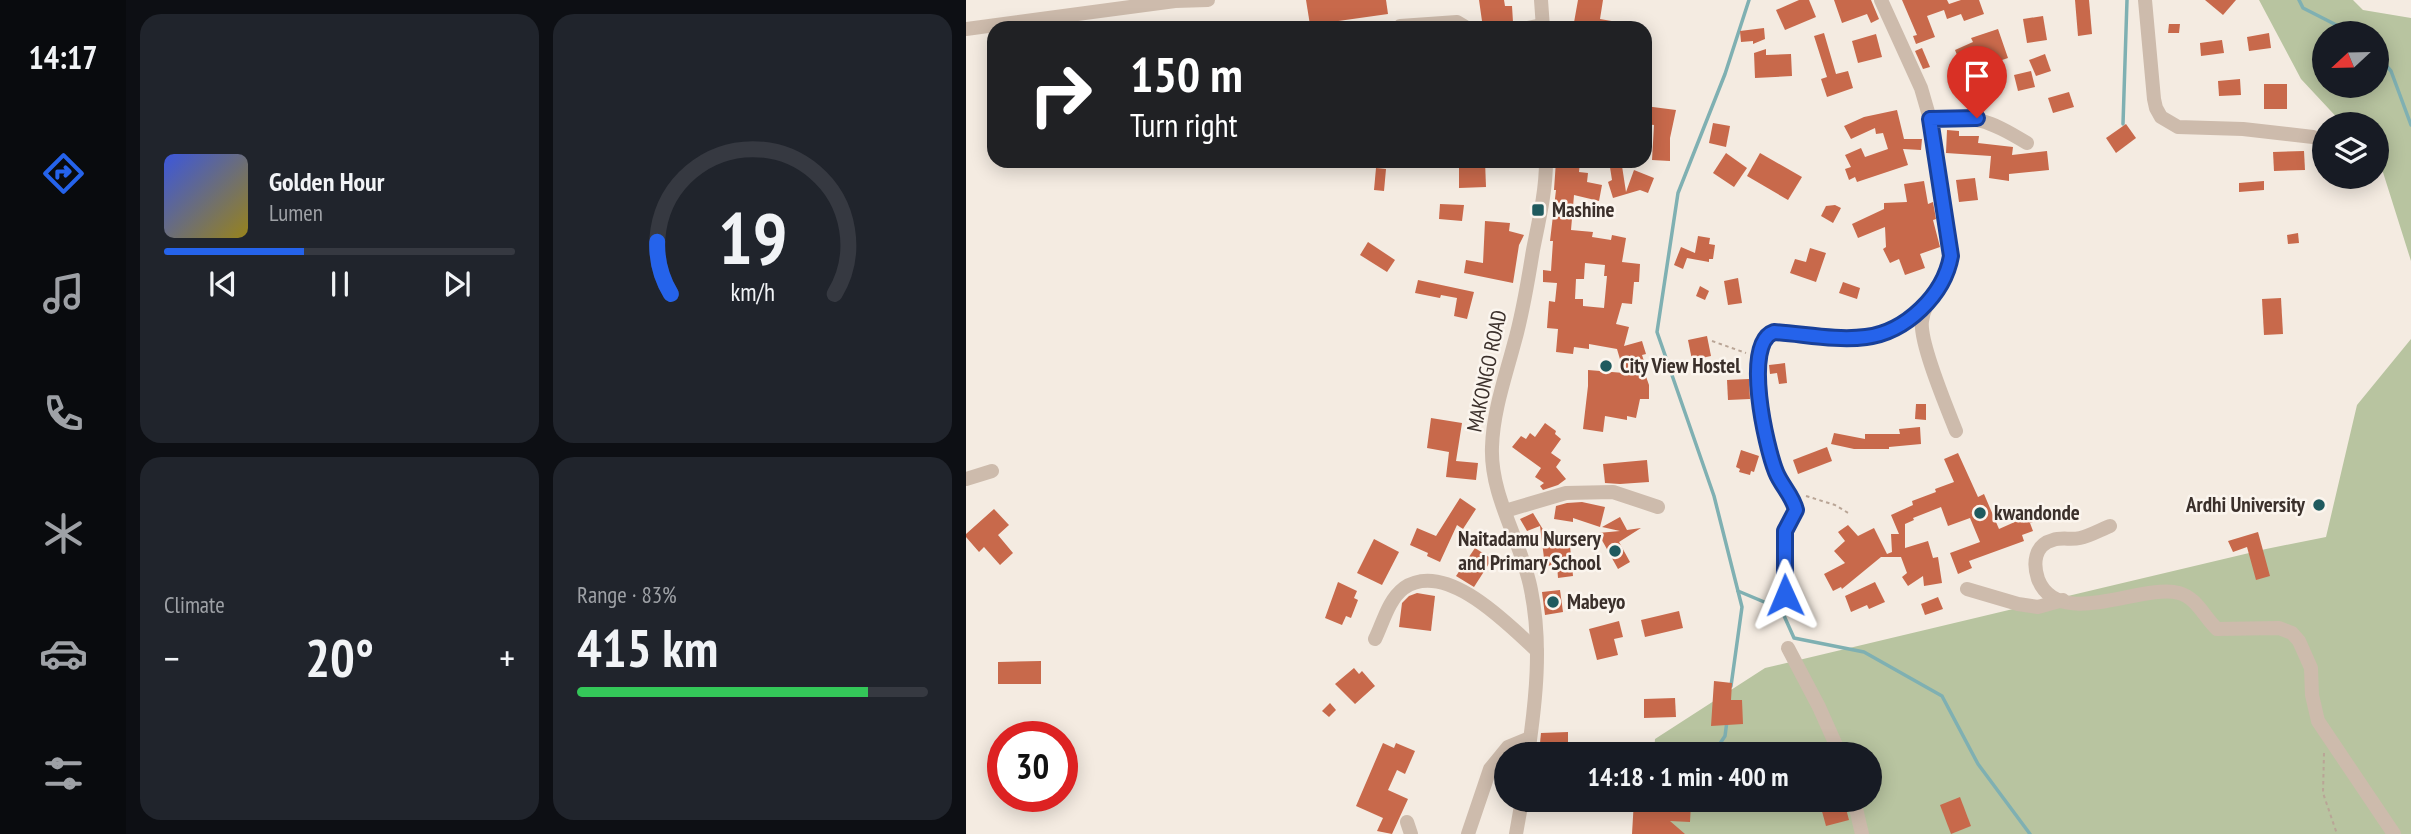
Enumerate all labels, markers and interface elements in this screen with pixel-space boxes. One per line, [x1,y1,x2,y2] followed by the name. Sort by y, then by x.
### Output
[2312,21,2389,98] north arrow
[2312,21,2389,189] map controls
[28,36,98,78] text: 14:17
[1130,42,1243,106] text: 150 m
[1947,46,2007,118] pin
[1015,49,1106,140] icon: right
[1958,57,1996,95] icon: arrive
[1130,104,1238,146] text: Turn right
[2312,112,2389,189] button: layers
[39,149,88,198] icon: directions
[269,165,384,198] text: Golden Hour
[718,191,787,285] text: 19
[1552,196,1615,223] place label: Mashine
[269,198,323,227] text: Lumen
[1530,202,1546,218] marker: Mashine
[204,265,242,303] icon: previous
[321,265,359,303] icon: pause
[438,265,476,303] icon: next
[39,269,88,318] icon: music
[730,276,775,308] text: km/h
[1460,307,1513,434] street label: MAKONGO ROAD
[1620,352,1741,379] place label: City View Hostel
[1598,358,1614,374] marker: City View Hostel
[39,389,88,438] icon: phone
[2185,491,2306,518] place label: Ardhi University
[2311,497,2327,513] marker: Ardhi University
[1994,499,2080,526] place label: kwandonde
[1972,505,1988,521] marker: kwandonde
[39,509,88,558] icon: climate
[1458,525,1602,576] place label: Naitadamu Nursery and Primary School
[1607,543,1623,559] marker: Naitadamu Nursery and Primary School
[1748,558,1822,632] position arrow
[577,580,677,609] text: Range · 83%
[1567,588,1625,615] place label: Mabeyo
[164,590,225,619] text: Climate
[1545,594,1561,610] marker: Mabeyo
[577,614,718,681] text: 415 km
[305,624,374,691] text: 20°
[39,629,88,678] icon: car
[164,633,180,682] text: −
[499,633,515,682] text: +
[987,721,1078,812] speed limit sign: 30
[39,749,88,798] icon: filters
[1588,760,1788,793] text: 14:18 · 1 min · 400 m

